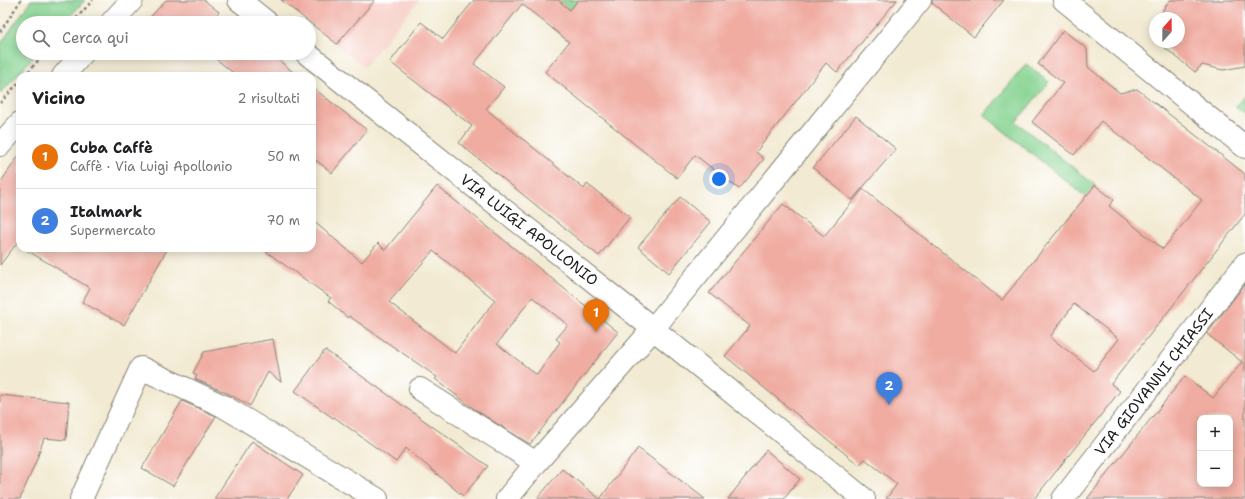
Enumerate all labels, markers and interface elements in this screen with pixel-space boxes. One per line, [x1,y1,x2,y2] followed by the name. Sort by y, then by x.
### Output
[1149,12,1185,48] north arrow
[16,16,316,60] search box
[30,27,52,49] icon: search
[62,28,129,48] text: Cerca qui
[32,87,85,109] text: Vicino
[237,90,300,107] text: 2 risultati
[70,138,153,158] text: Cuba Caffè
[42,148,48,165] text: 1
[267,148,300,165] text: 50 m
[70,158,232,175] text: Caffè · Via Luigi Apollonio
[709,169,729,189] your location
[456,170,602,290] street label: VIA LUIGI APOLLONIO
[70,202,142,222] text: Italmark
[40,212,50,229] text: 2
[266,212,300,229] text: 70 m
[70,222,156,239] text: Supermercato
[583,299,609,332] pin: 1
[1090,304,1218,460] street label: VIA GIOVANNI CHIASSI
[876,372,902,405] pin: 2
[1197,415,1233,487] map controls
[1197,415,1233,451] button: +
[1197,451,1233,487] button: −

